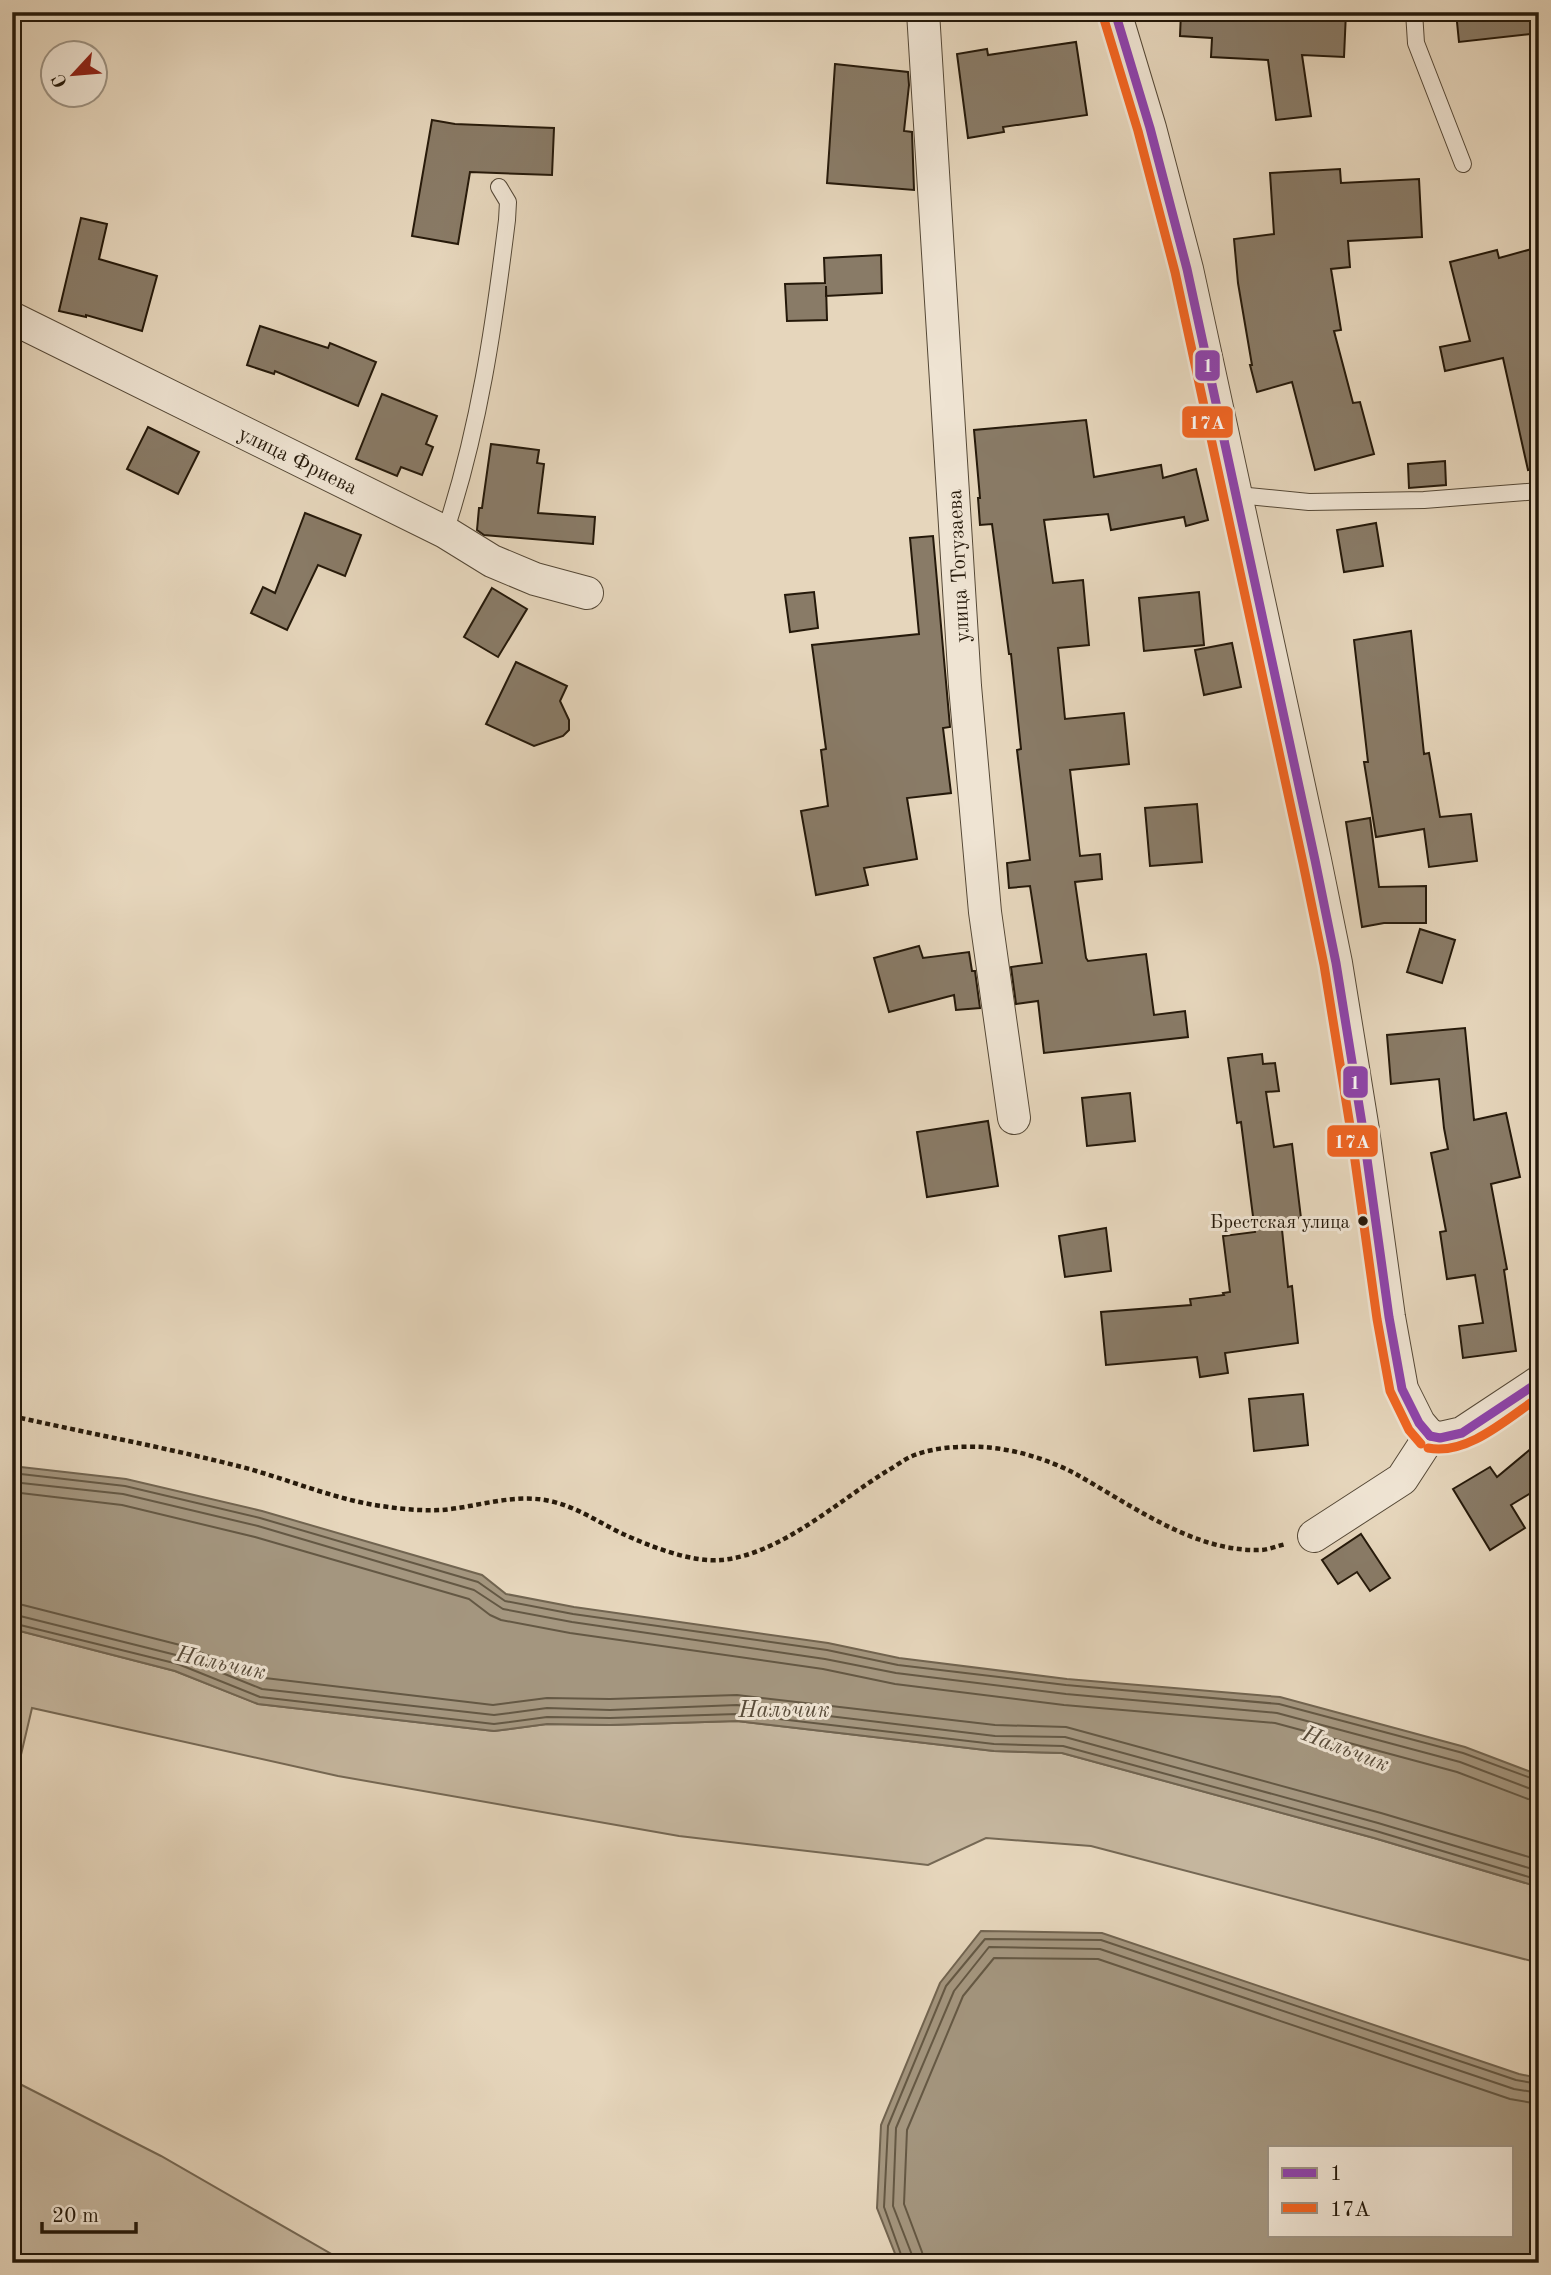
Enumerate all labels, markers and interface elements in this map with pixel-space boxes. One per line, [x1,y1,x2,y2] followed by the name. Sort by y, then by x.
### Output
[38,38,108,108] north arrow
[50,71,72,90] text: С
[1194,349,1221,382] line badge: 1
[1202,358,1214,377] text: 1
[1181,405,1234,439] line badge: 17А
[1189,415,1225,434] text: 17А
[235,424,360,499] street label: улица Фриева
[945,489,974,643] street label: улица Тогузаева
[1342,1065,1369,1099] line badge: 1
[1349,1075,1361,1094] text: 1
[1326,1124,1379,1158] line badge: 17А
[1334,1134,1370,1153] text: 17А
[1210,1214,1351,1233] place label: Брестская улица
[1356,1214,1370,1228] marker: Брестская улица
[173,1642,268,1684] water label: Нальчик
[737,1699,830,1722] water label: Нальчик
[1298,1722,1392,1777] water label: Нальчик
[1268,2146,1512,2236] legend
[1330,2164,1342,2185] text: 1
[42,2191,136,2235] scale bar
[1330,2200,1370,2221] text: 17А
[52,2206,99,2227] text: 20 m

